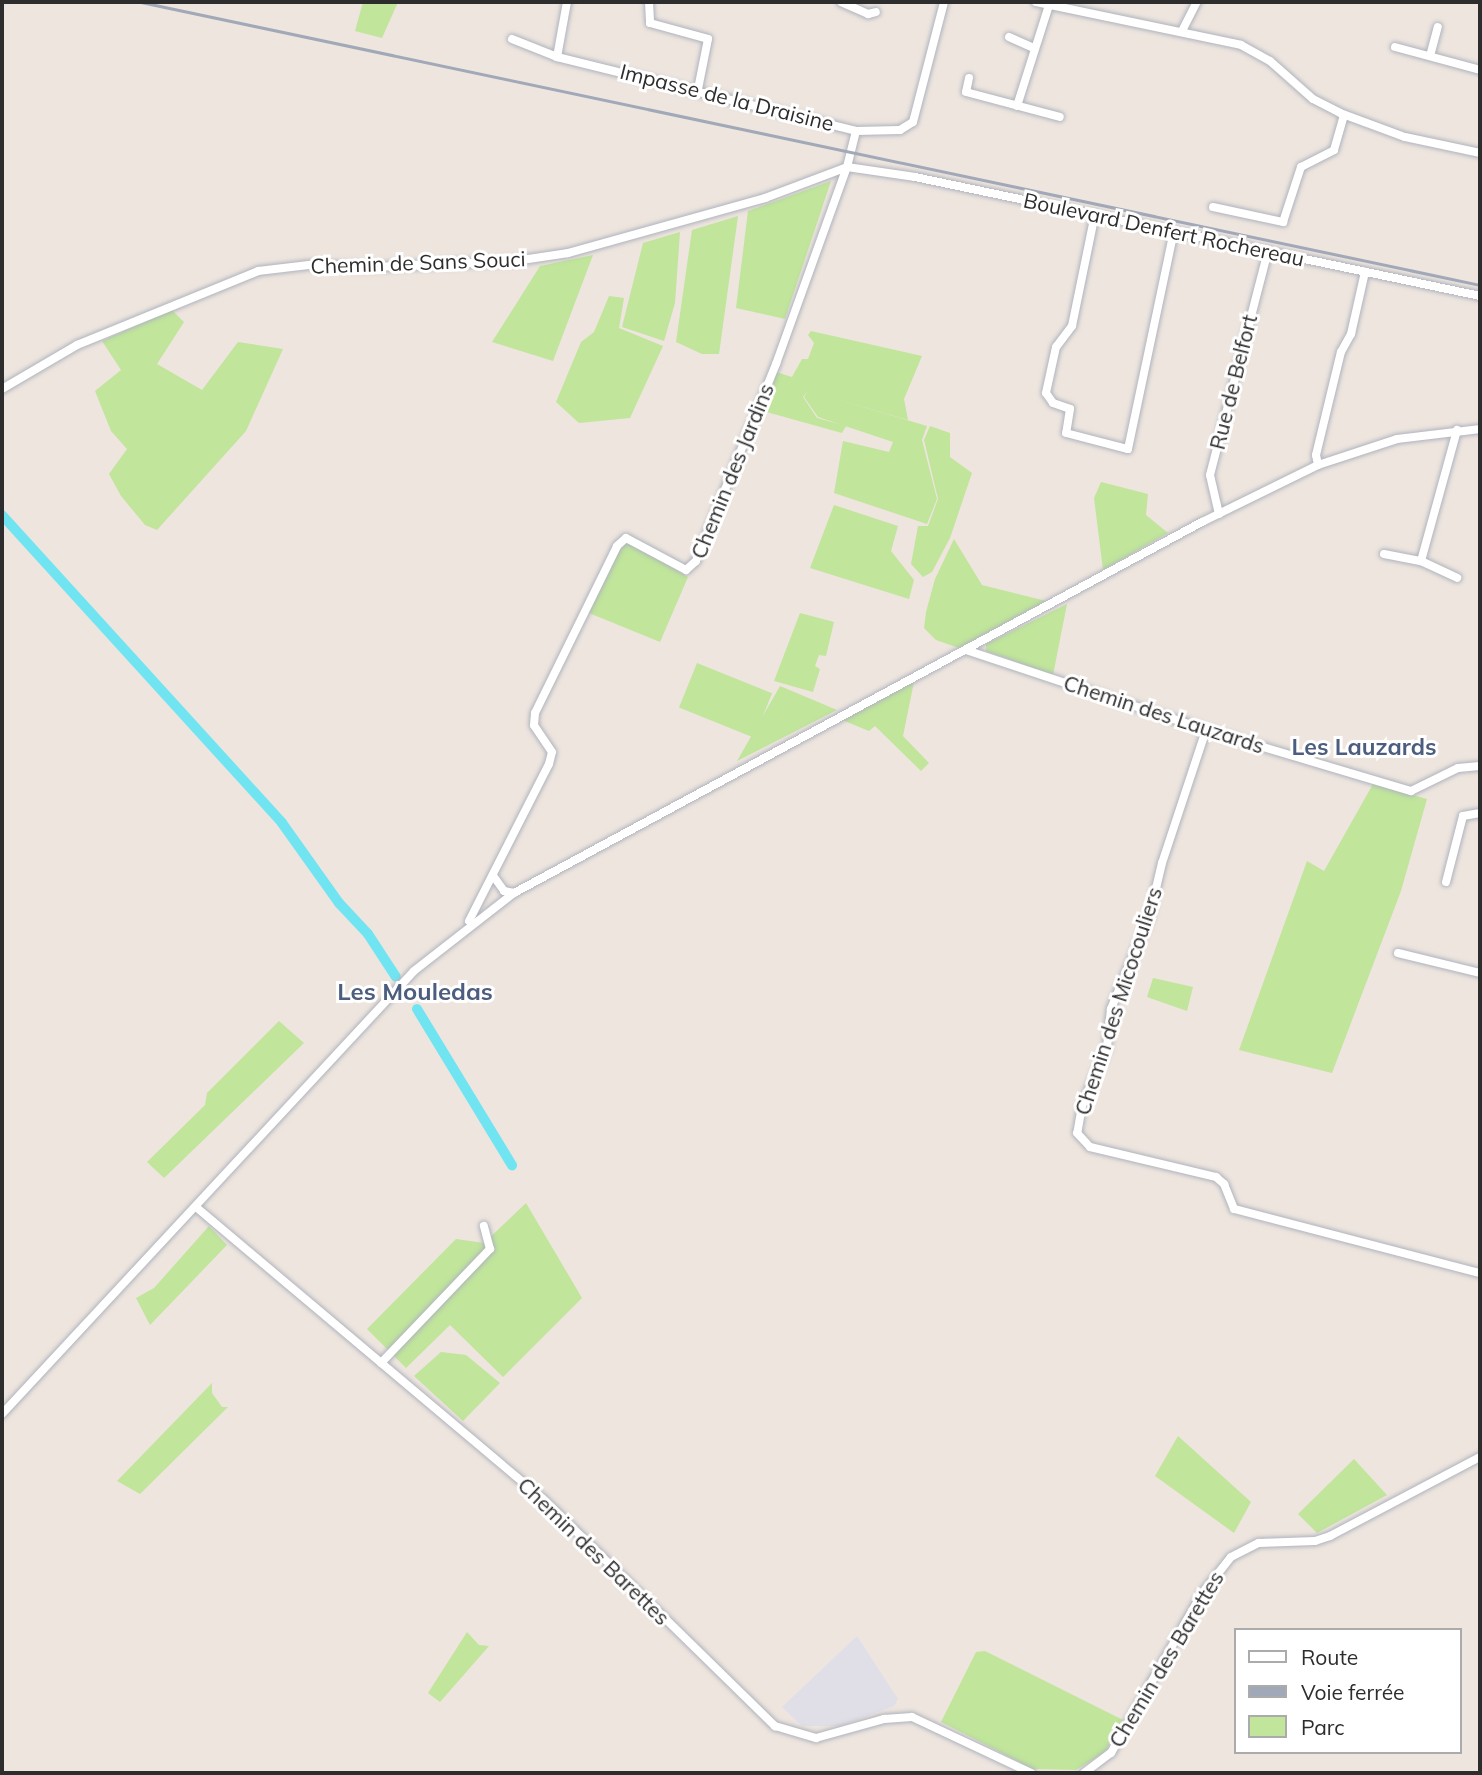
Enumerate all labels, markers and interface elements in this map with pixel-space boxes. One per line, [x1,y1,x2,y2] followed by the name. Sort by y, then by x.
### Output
[618,58,836,136] street label: Impasse de la Draisine
[1021,187,1307,271] street label: Boulevard Denfert Rochereau
[310,246,526,278] street label: Chemin de Sans Souci
[1204,312,1262,452] street label: Rue de Belfort
[685,380,779,562] street label: Chemin des Jardins
[1061,670,1267,758] street label: Chemin des Lauzards
[1292,733,1436,761] district label: Les Lauzards
[1069,884,1167,1118] street label: Chemin des Micocouliers
[337,978,493,1006] district label: Les Mouledas
[513,1472,675,1630] street label: Chemin des Barettes
[1103,1566,1229,1752] street label: Chemin des Barettes
[1234,1628,1461,1754] legend
[1301,1644,1358,1670] text: Route
[1301,1679,1405,1705] text: Voie ferrée
[1301,1714,1345,1740] text: Parc

